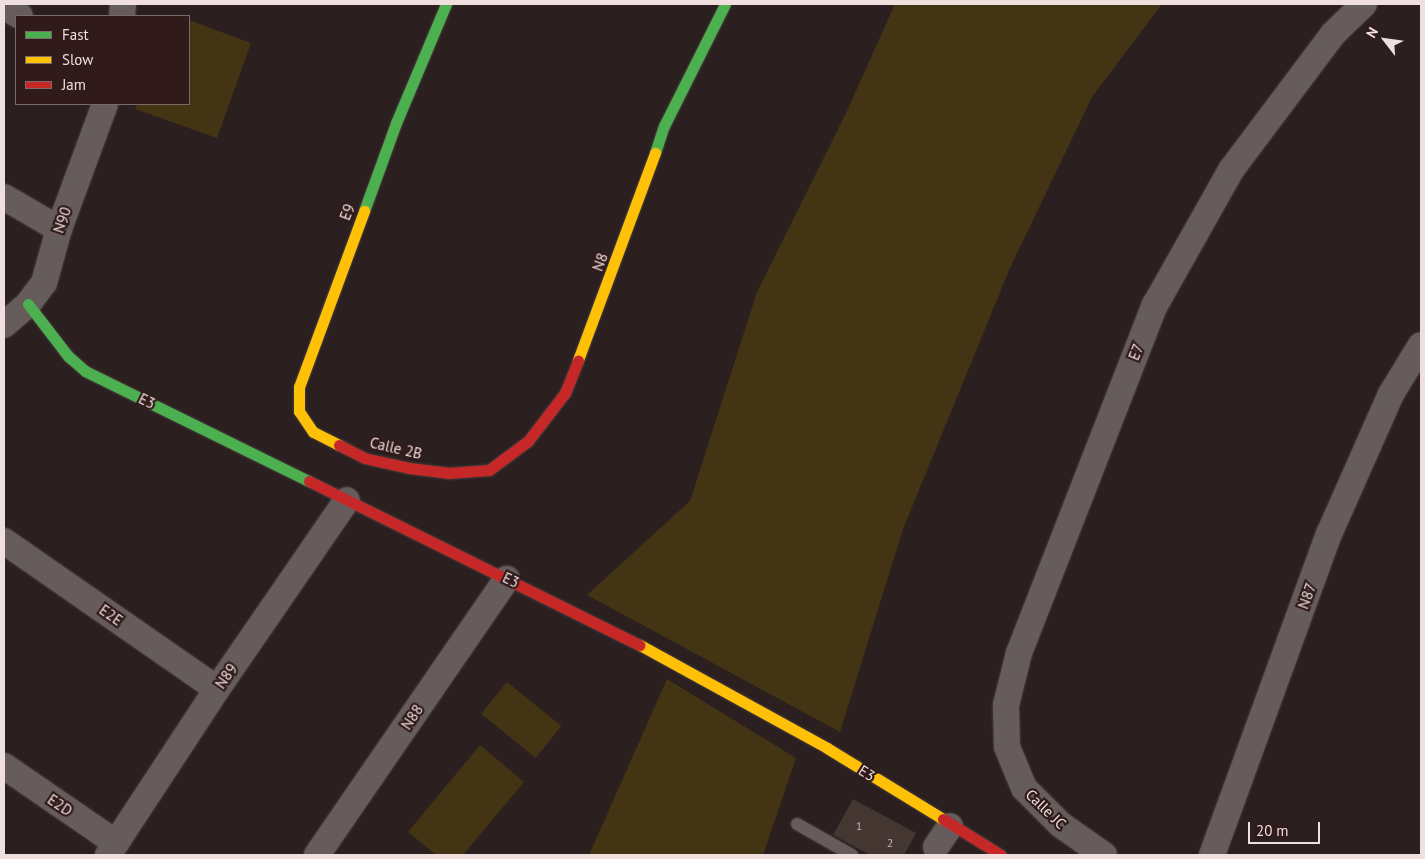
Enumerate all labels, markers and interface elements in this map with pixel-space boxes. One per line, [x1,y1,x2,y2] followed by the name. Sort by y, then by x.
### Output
[15,15,190,105] legend
[1360,15,1410,65] north arrow
[1362,24,1382,41] text: N
[62,25,89,44] text: Fast
[62,50,93,69] text: Slow
[62,75,86,94] text: Jam
[336,201,358,223] street label: E9
[49,205,75,235] street label: N90
[588,250,612,274] street label: N8
[1125,341,1147,363] street label: E7
[136,389,158,413] street label: E3
[368,433,424,463] street label: Calle 2B
[500,568,522,592] street label: E3
[1294,580,1320,612] street label: N87
[96,601,126,629] street label: E2E
[211,660,241,692] street label: N89
[397,701,427,733] street label: N88
[855,761,879,785] street label: E3
[1022,785,1070,833] street label: Calle JC
[44,790,76,820] street label: E2D
[1250,812,1322,844] scale bar
[856,819,862,833] house number: 1
[1256,821,1289,840] text: 20 m
[887,836,893,850] house number: 2

